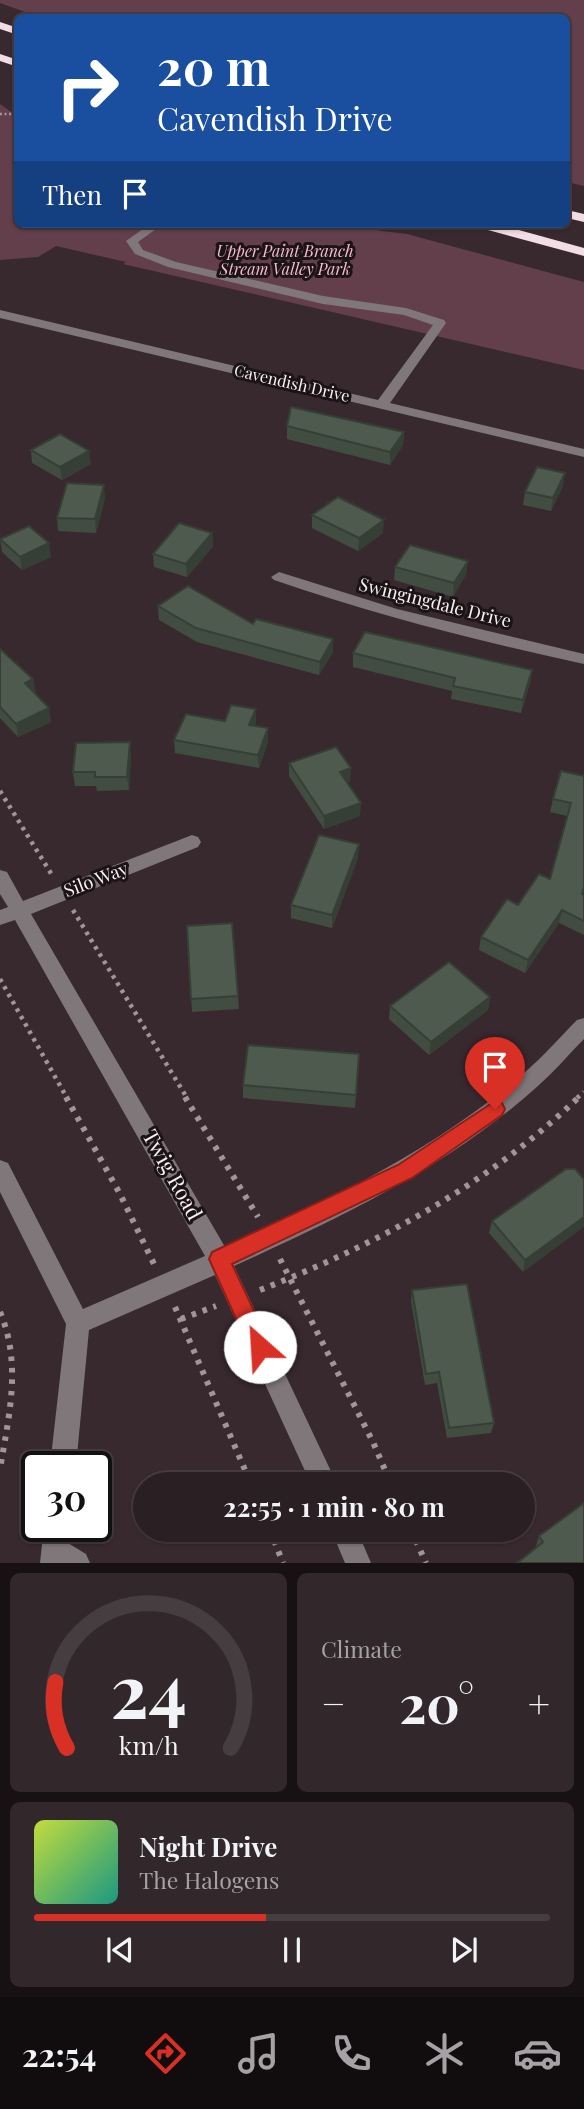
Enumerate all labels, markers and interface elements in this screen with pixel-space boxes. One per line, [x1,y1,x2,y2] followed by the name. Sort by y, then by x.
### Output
[157,33,270,98] text: 20 m
[42,42,133,133] icon: right
[157,96,393,139] text: Cavendish Drive
[116,175,154,213] icon: arrive
[42,177,102,212] text: Then
[216,240,354,279] park label: Upper Paint Branch Stream Valley Park
[232,359,352,406] street label: Cavendish Drive
[357,572,514,633] street label: Swingingdale Drive
[60,856,131,902] street label: Silo Way
[465,1037,525,1109] pin
[476,1048,514,1086] icon: arrive
[137,1124,210,1224] street label: Twig Road
[223,1310,297,1384] position arrow
[21,1451,112,1542] speed limit sign: 30
[223,1489,445,1524] text: 22:55 · 1 min · 80 m
[321,1633,402,1664] text: Climate
[110,1640,187,1737] text: 24
[399,1668,474,1737] text: 20°
[321,1677,346,1728] text: −
[528,1677,550,1728] text: +
[119,1728,179,1761] text: km/h
[139,1829,277,1864] text: Night Drive
[139,1864,279,1895] text: The Halogens
[101,1931,139,1969] icon: previous
[273,1931,311,1969] icon: pause
[445,1931,483,1969] icon: next
[141,2029,190,2078] icon: directions
[234,2029,283,2078] icon: music
[327,2029,376,2078] icon: phone
[420,2029,469,2078] icon: climate
[513,2029,562,2078] icon: car
[22,2032,96,2075] text: 22:54

